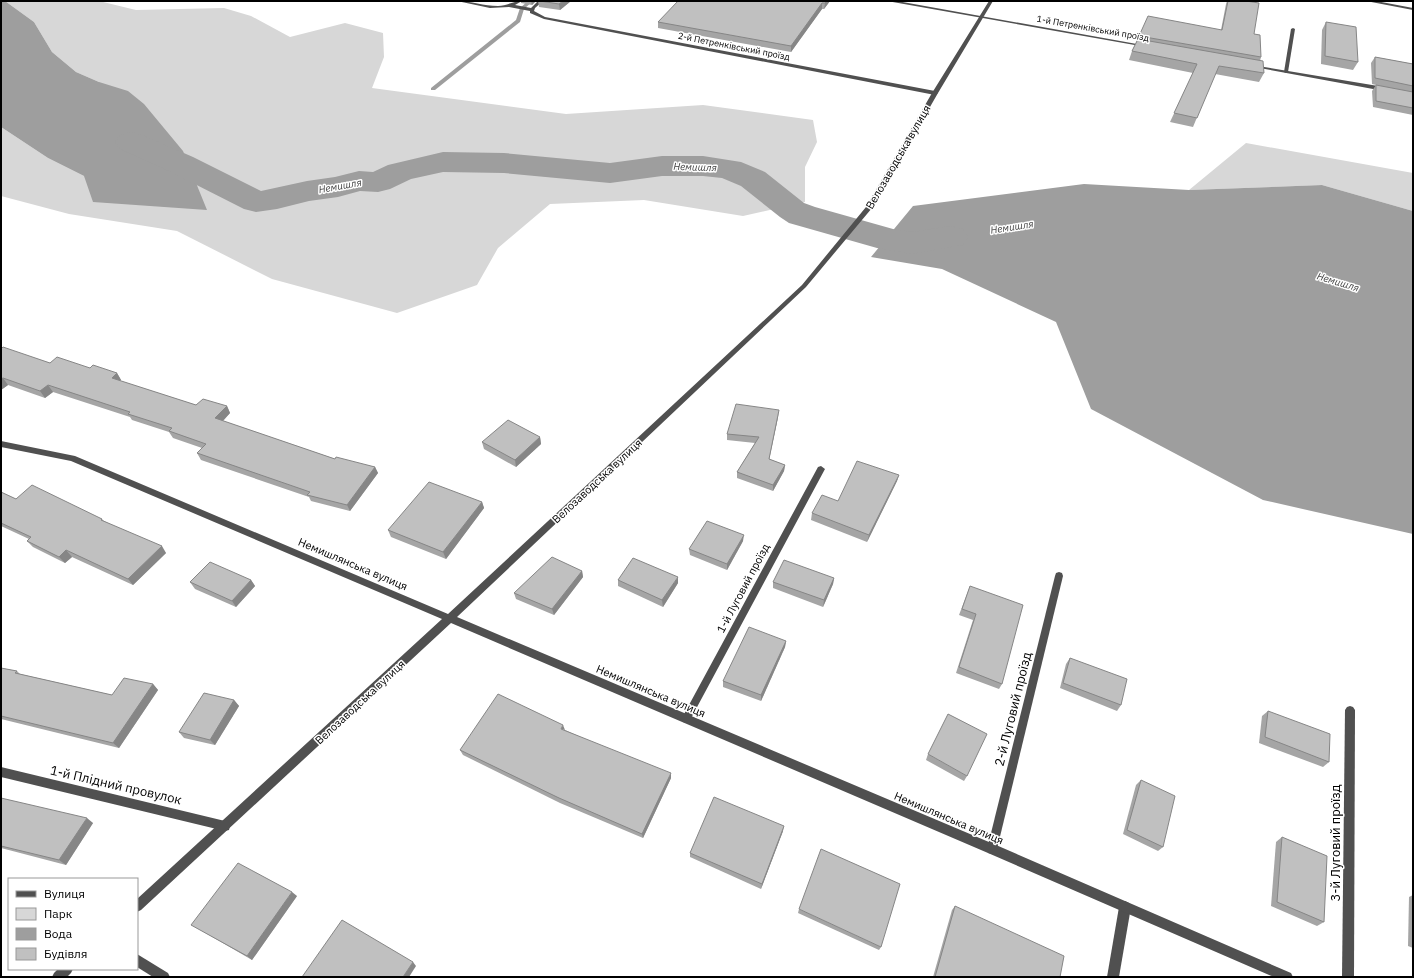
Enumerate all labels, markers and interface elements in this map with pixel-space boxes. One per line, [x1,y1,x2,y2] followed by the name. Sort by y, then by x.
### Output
[1036,13,1151,43] street label: 1-й Петренківський проїзд
[677,30,792,62] street label: 2-й Петренківський проїзд
[862,102,934,212] street label: Велозаводська вулиця
[673,160,717,174] water label: Немишля
[317,176,363,196] water label: Немишля
[989,217,1035,237] water label: Немишля
[1315,269,1361,295] water label: Немишля
[549,436,645,526] street label: Велозаводська вулиця
[296,535,410,593] street label: Немишлянська вулиця
[714,541,773,635] street label: 1-й Луговий проїзд
[991,650,1035,768] street label: 2-й Луговий проїзд
[312,657,408,747] street label: Велозаводська вулиця
[594,662,708,720] street label: Немишлянська вулиця
[49,762,183,808] street label: 1-й Плідний провулок
[1327,784,1344,902] street label: 3-й Луговий проїзд
[892,789,1006,847] street label: Немишлянська вулиця
[8,878,138,970] legend
[44,886,85,901] text: Вулиця
[44,906,73,921] text: Парк
[44,926,73,941] text: Вода
[44,946,87,961] text: Будівля

